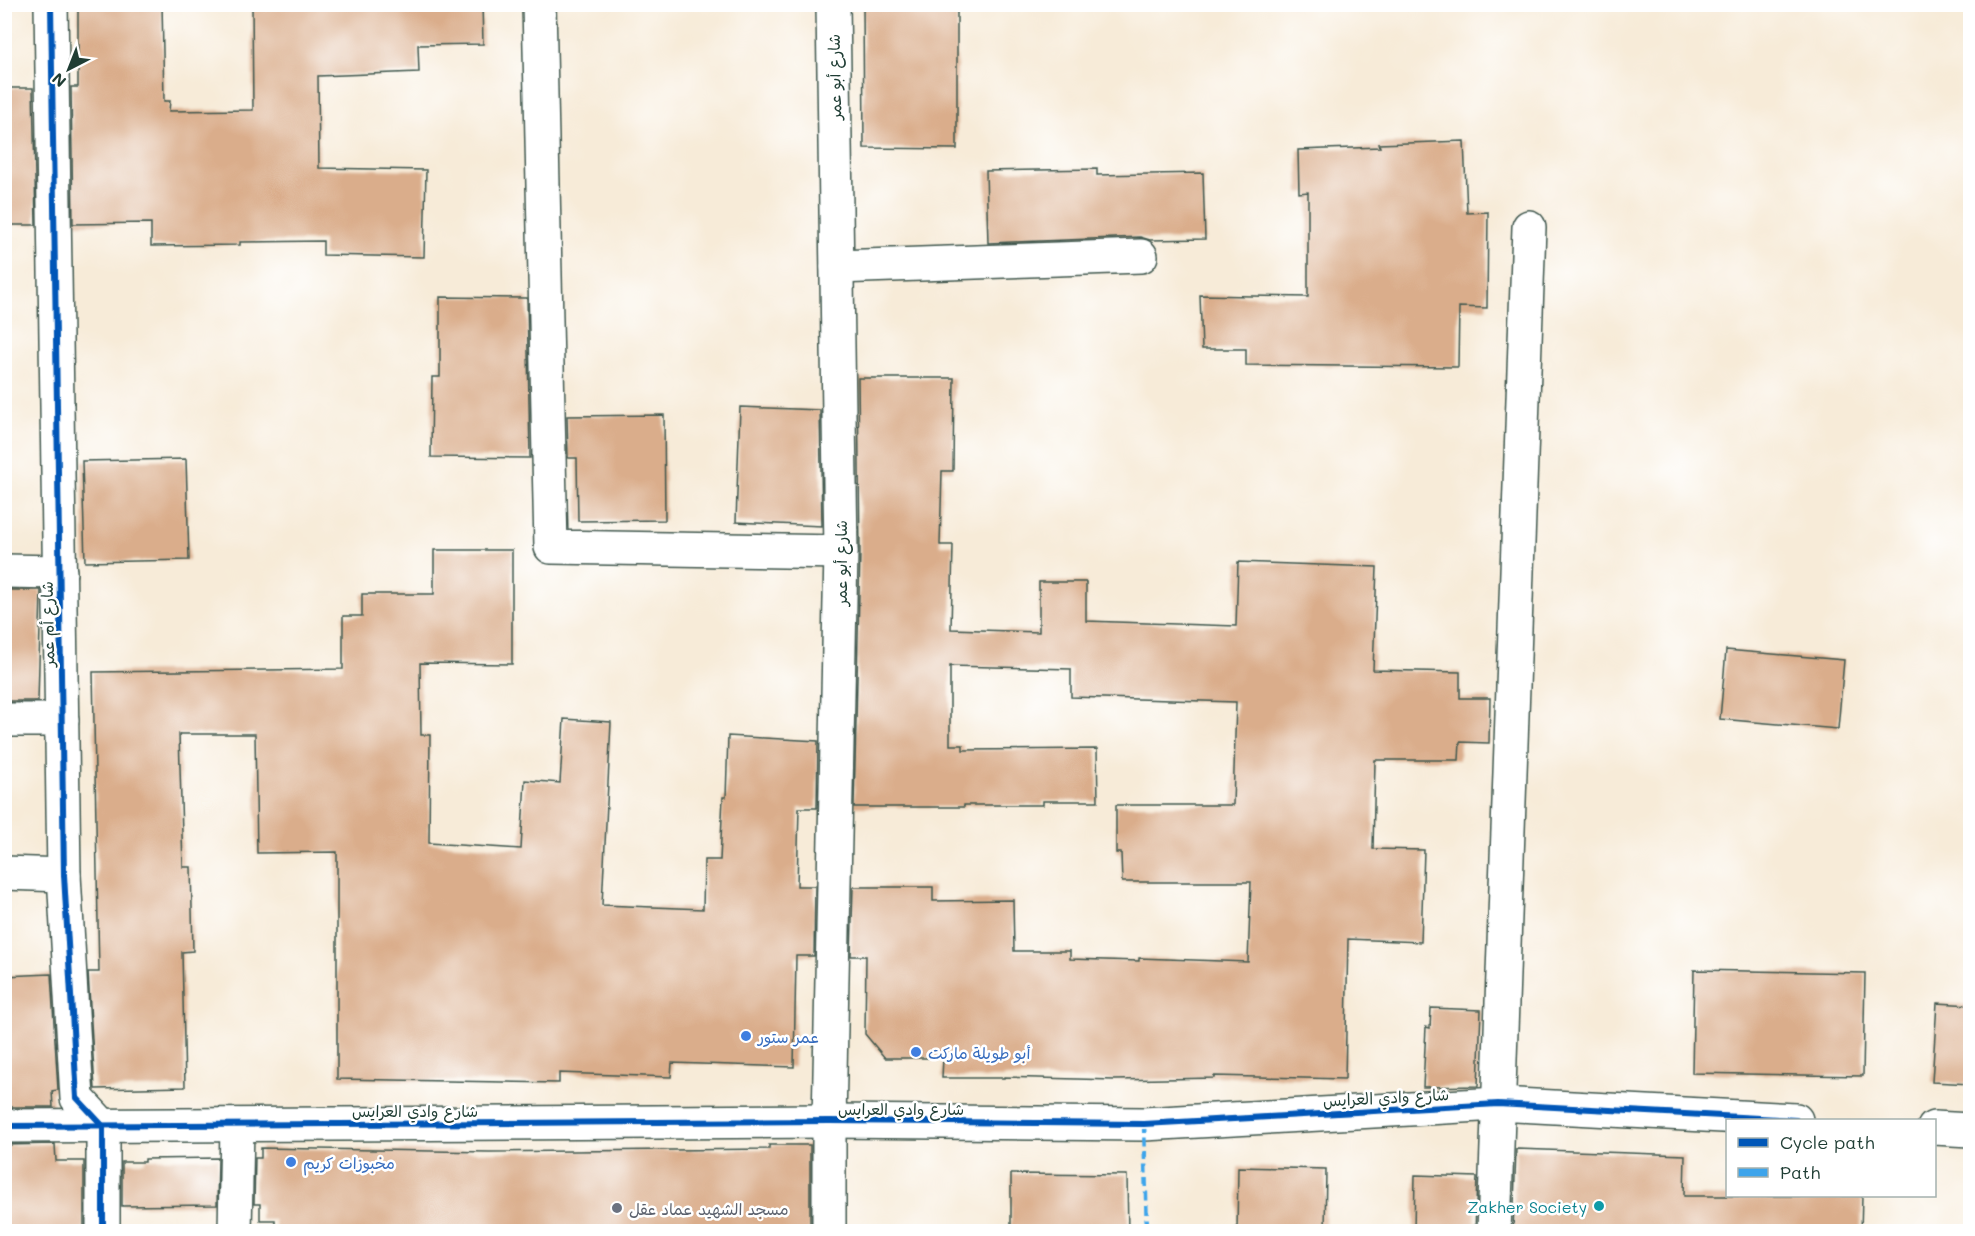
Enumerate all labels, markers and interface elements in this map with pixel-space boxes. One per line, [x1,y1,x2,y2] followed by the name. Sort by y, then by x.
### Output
[823,34,847,122] street label: شارع أبو عمر
[39,39,99,99] north arrow
[47,69,70,92] text: N
[830,520,853,608] street label: شارع أبو عمر
[36,581,61,669] street label: شارع أم عمر
[756,1026,819,1048] place label: عمر ستور
[739,1029,753,1043] marker: عمر ستور
[928,1042,1030,1064] place label: أبو طويلة ماركت
[909,1045,923,1059] marker: أبو طويلة ماركت
[1322,1083,1450,1113] street label: شارع وادي العرايس
[838,1098,964,1121] street label: شارع وادي العرايس
[352,1100,478,1123] street label: شارع وادي العرايس
[1726,1119,1936,1197] legend
[1780,1130,1875,1154] text: Cycle path
[303,1152,395,1176] place label: مخبوزات كريم
[284,1155,298,1169] marker: مخبوزات كريم
[1780,1160,1820,1184] text: Path
[1468,1196,1587,1217] place label: Zakher Society
[629,1198,789,1219] place label: مسجد الشهيد عماد عقل
[1592,1199,1606,1213] marker: Zakher Society
[610,1201,624,1215] marker: مسجد الشهيد عماد عقل

